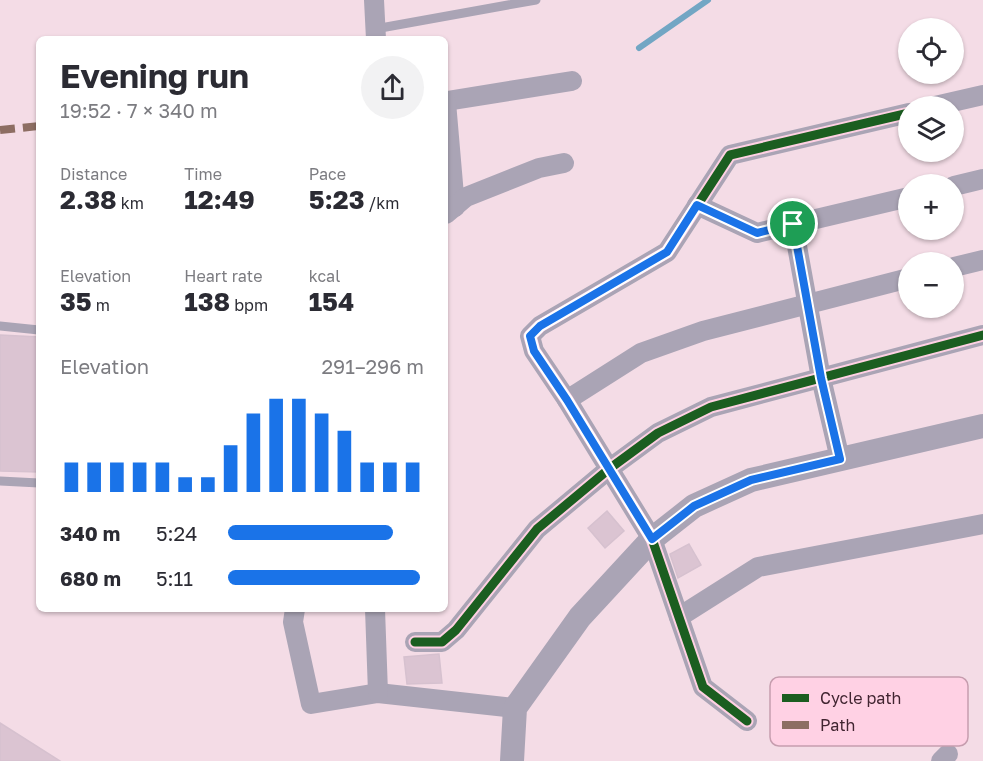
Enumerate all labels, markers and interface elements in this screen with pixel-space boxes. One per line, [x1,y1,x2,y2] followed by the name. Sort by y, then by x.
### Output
[898,18,964,318] map controls
[898,18,964,84] button: locate
[60,56,249,95] text: Evening run
[361,56,424,119] button: share
[898,96,964,162] button: layers
[60,98,218,122] text: 19:52 · 7 × 340 m
[60,164,127,184] text: Distance
[184,164,222,184] text: Time
[309,164,346,184] text: Pace
[898,174,964,240] button: +
[60,184,117,215] text: 2.38
[184,184,255,215] text: 12:49
[309,184,365,215] text: 5:23
[117,193,144,213] text: km
[365,193,399,213] text: /km
[767,198,818,249] pin
[776,207,809,240] icon: arrive
[898,252,964,318] button: −
[60,266,131,286] text: Elevation
[184,266,262,286] text: Heart rate
[309,266,340,286] text: kcal
[60,286,92,317] text: 35
[184,286,230,317] text: 138
[309,286,354,317] text: 154
[92,295,110,315] text: m
[230,295,268,315] text: bpm
[60,354,149,378] text: Elevation
[322,354,424,378] text: 291–296 m
[60,521,120,545] text: 340 m
[156,521,197,545] text: 5:24
[60,566,121,590] text: 680 m
[156,566,193,590] text: 5:11
[770,677,968,746] legend
[820,688,901,708] text: Cycle path
[820,715,855,735] text: Path

